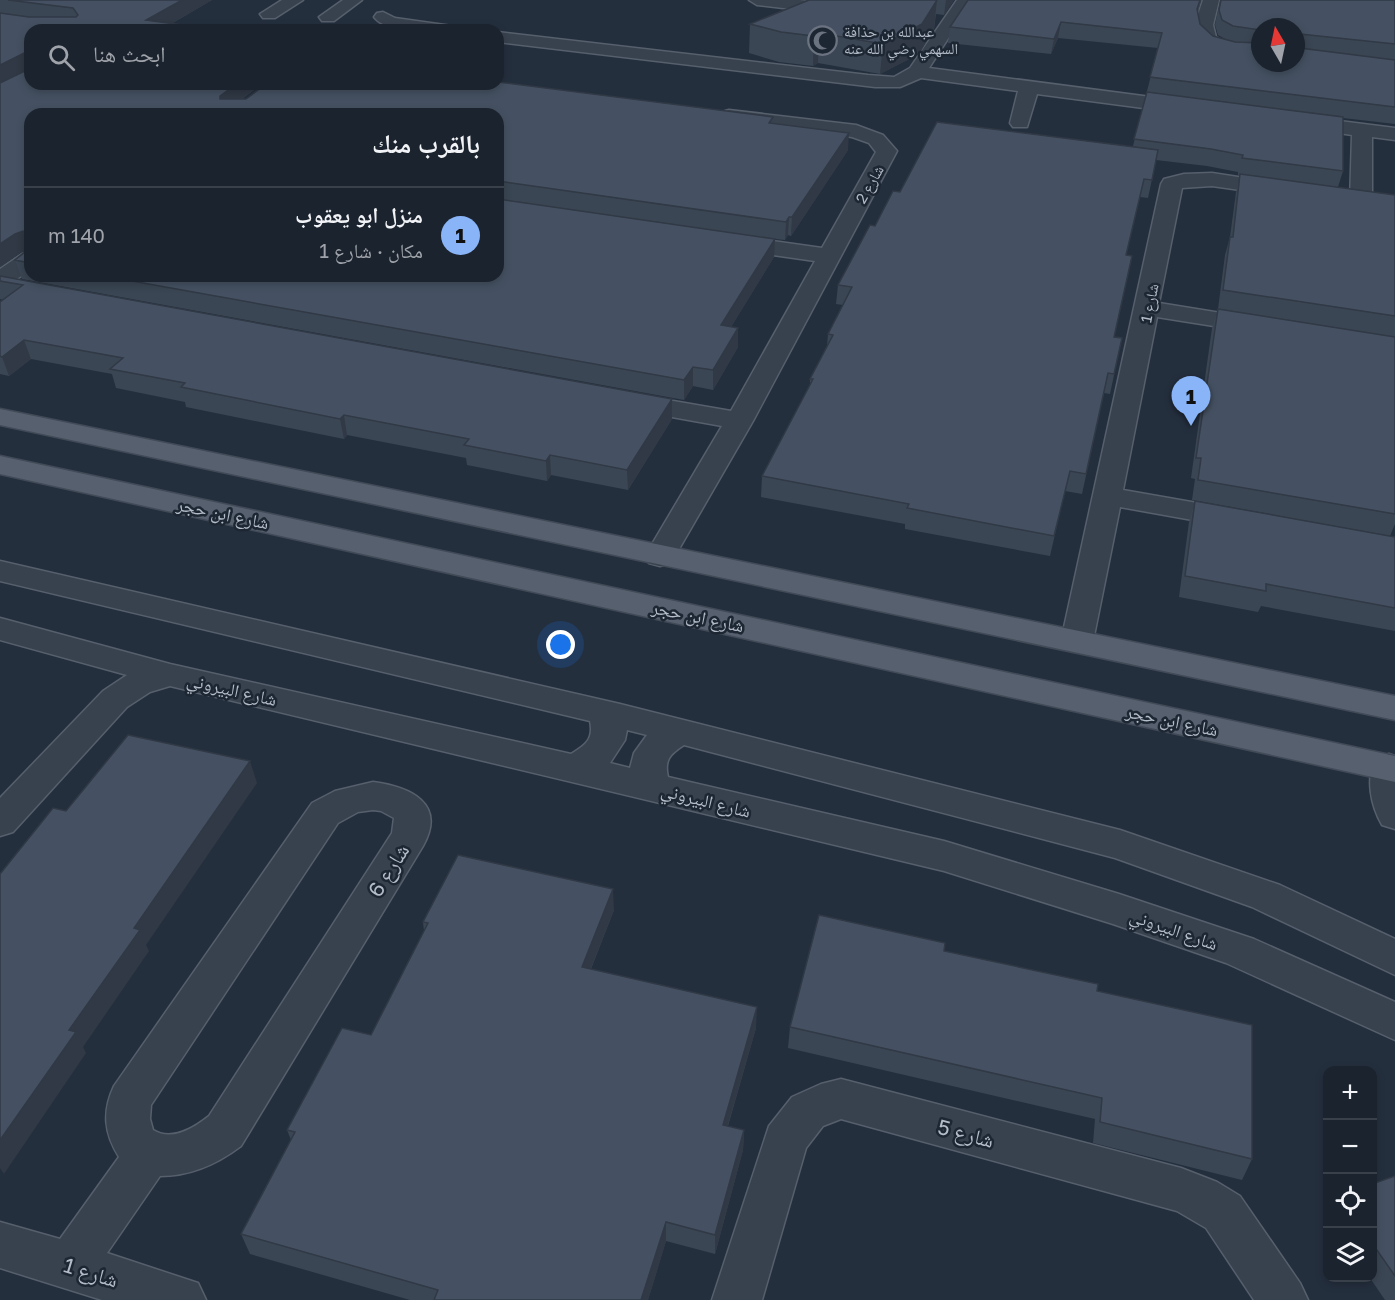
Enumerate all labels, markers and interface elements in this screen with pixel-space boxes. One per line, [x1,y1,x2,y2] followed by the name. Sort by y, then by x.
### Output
[1251,18,1305,72] north arrow
[844,22,958,61] place label: عبدالله بن حذافة السهمي رضي الله عنه
[24,24,504,90] search box
[807,24,839,56] mosque icon: عبدالله بن حذافة السهمي رضي الله عنه
[93,40,166,67] text: ابحث هنا
[45,41,78,74] icon: search
[372,128,480,159] text: بالقرب منك
[851,162,889,207] street label: شارع 2
[295,201,423,228] text: منزل ابو يعقوب
[48,223,105,247] text: 140 m
[455,223,466,247] text: 1
[319,238,423,262] text: مكان · شارع 1
[1136,282,1164,325] street label: شارع 1
[1172,376,1210,426] pin: 1
[174,492,271,534] street label: شارع ابن حجر
[649,595,746,637] street label: شارع ابن حجر
[546,630,575,659] your location
[184,668,279,714] street label: شارع البيروني
[1123,699,1220,741] street label: شارع ابن حجر
[658,778,753,826] street label: شارع البيروني
[362,839,415,902] street label: شارع 6
[1126,904,1221,959] street label: شارع البيروني
[1323,1066,1377,1282] map controls
[1323,1066,1377,1120] button: +
[935,1113,997,1154] street label: شارع 5
[1323,1120,1377,1174] button: −
[1323,1174,1377,1228] button: locate
[1323,1228,1377,1282] button: layers
[60,1251,121,1293] street label: شارع 1

